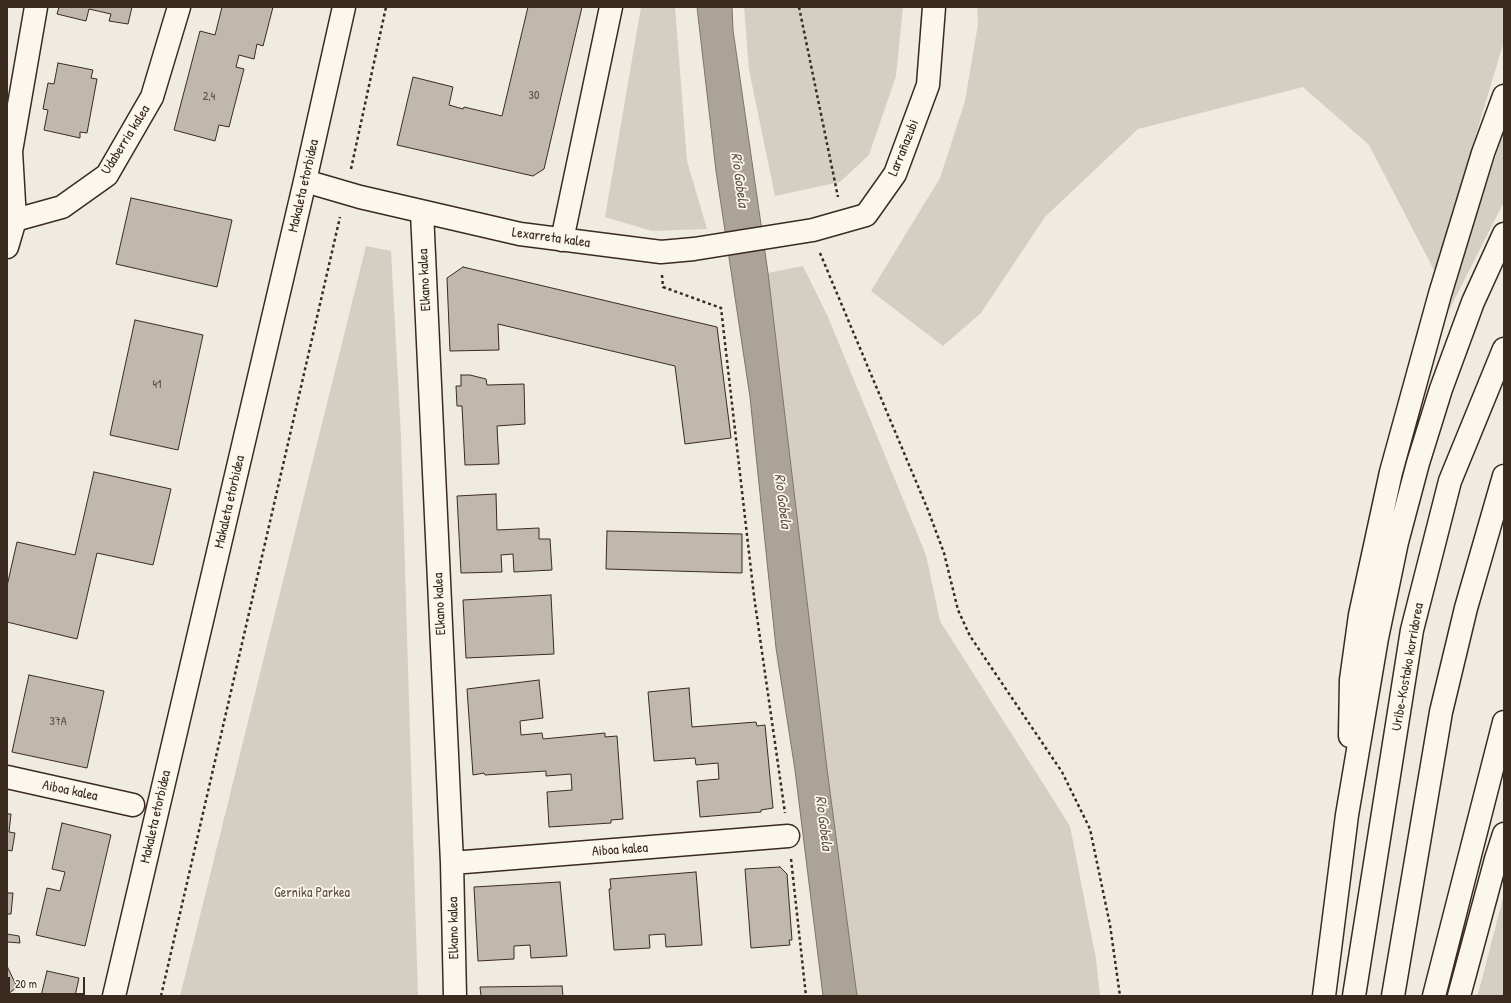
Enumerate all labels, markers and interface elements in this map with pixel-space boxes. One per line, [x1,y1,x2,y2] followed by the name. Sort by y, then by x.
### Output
[529,89,539,103] house number: 30
[203,90,215,104] house number: 2,4
[98,102,154,178] street label: Udaberria kalea
[885,117,923,179] street label: Larrañazubi
[285,138,323,234] street label: Makaleta etorbidea
[726,152,752,208] water label: Río Gobela
[511,224,591,252] street label: Lexarreta kalea
[415,248,435,312] street label: Elkano kalea
[153,378,161,392] house number: 41
[211,454,249,550] street label: Makaleta etorbidea
[770,473,794,529] water label: Río Gobela
[430,572,450,636] street label: Elkano kalea
[1388,602,1428,732] street label: Uribe-Kostako korridorea
[49,715,67,729] house number: 37A
[137,769,175,865] street label: Makaleta etorbidea
[41,777,99,805] street label: Aiboa kalea
[811,795,835,851] water label: Río Gobela
[591,840,649,860] street label: Aiboa kalea
[274,885,350,901] park label: Gernika Parkea
[445,897,463,959] street label: Elkano kalea
[10,969,87,995] scale bar
[15,975,37,992] text: 20 m

